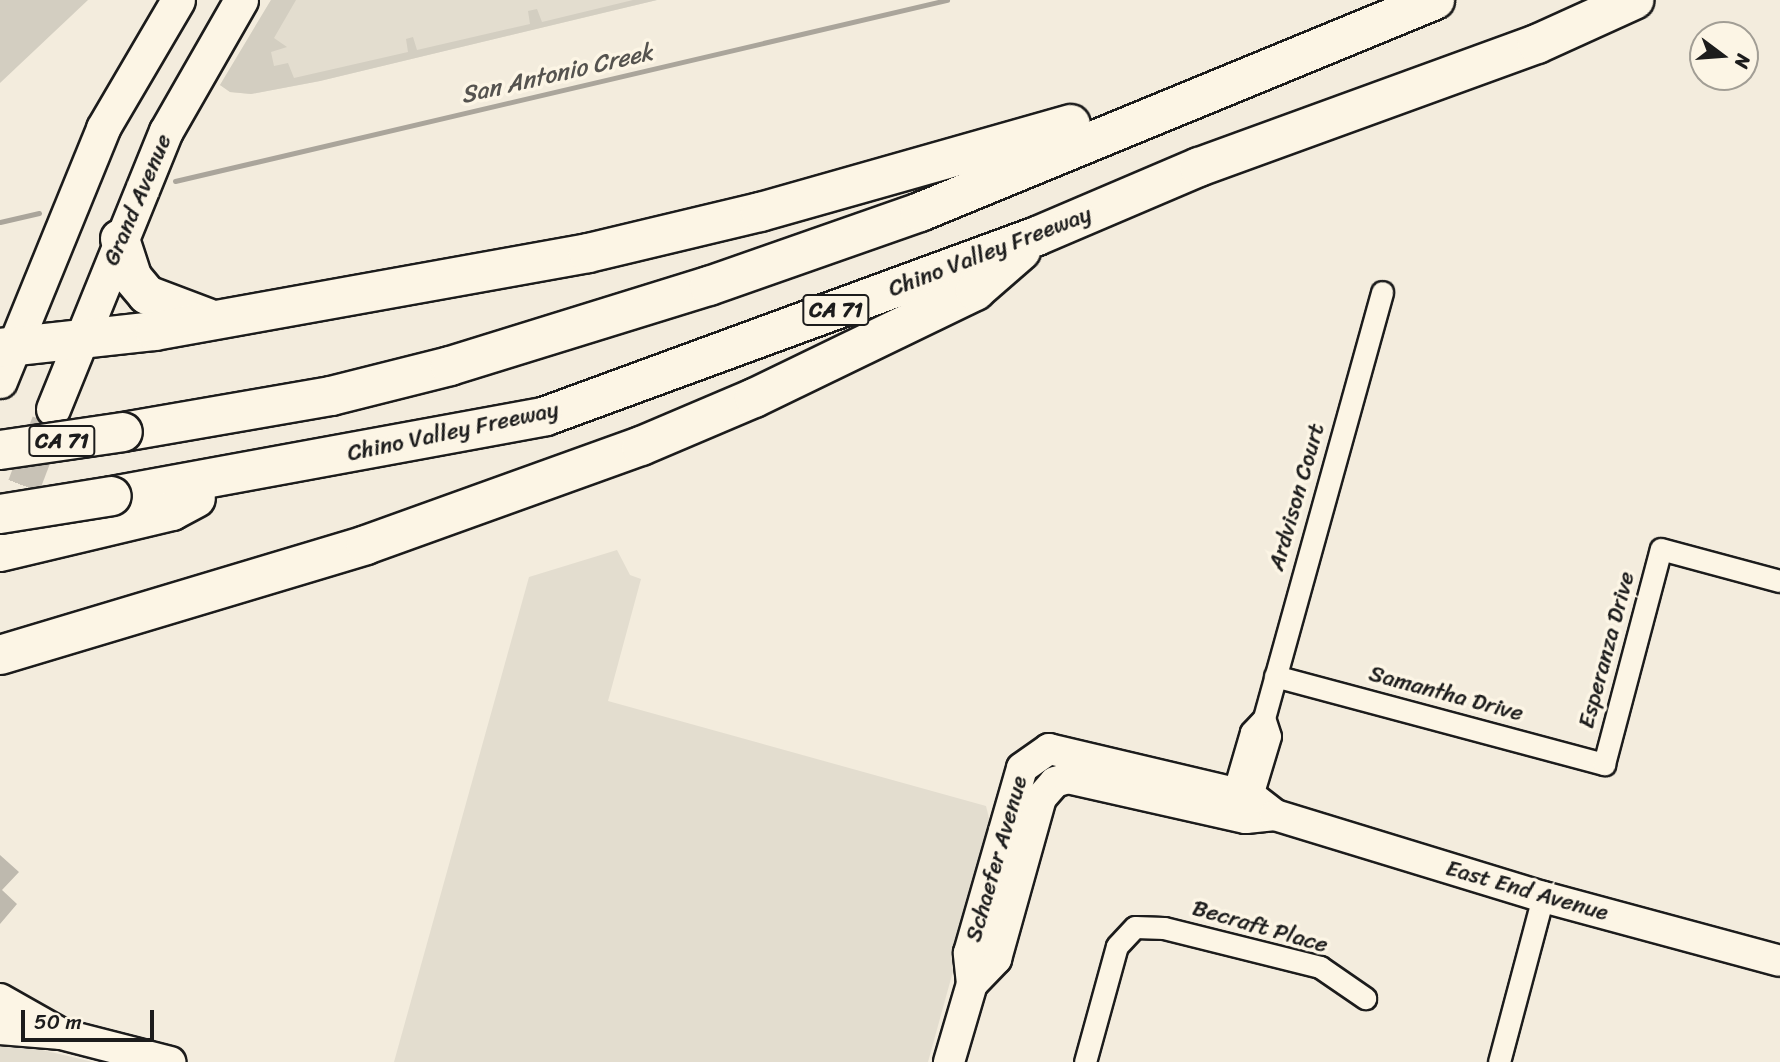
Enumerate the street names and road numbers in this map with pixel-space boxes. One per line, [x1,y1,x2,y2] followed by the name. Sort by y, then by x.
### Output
[98,131,178,269] street label: Grand Avenue
[885,201,1095,303] street label: Chino Valley Freeway
[801,292,871,328] road number: CA 71
[346,396,560,468] street label: Chino Valley Freeway
[1263,420,1331,574] street label: Ardvison Court
[27,424,97,458] road number: CA 71
[1573,569,1641,731] street label: Esperanza Drive
[1366,660,1526,728] street label: Samantha Drive
[960,773,1034,945] street label: Schaefer Avenue
[1443,855,1611,927] street label: East End Avenue
[1189,895,1331,959] street label: Becraft Place

